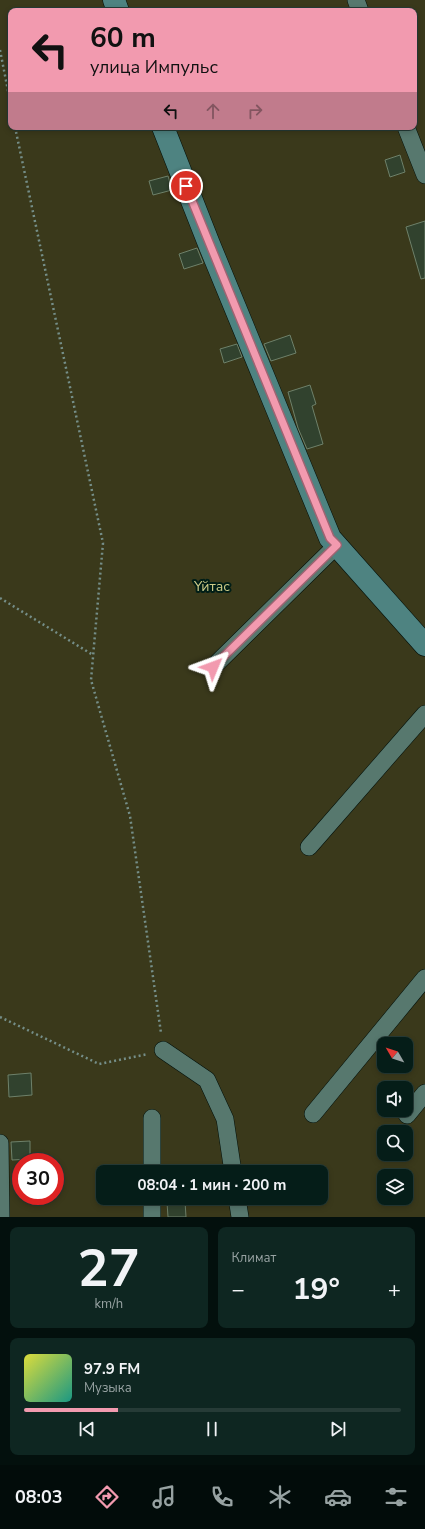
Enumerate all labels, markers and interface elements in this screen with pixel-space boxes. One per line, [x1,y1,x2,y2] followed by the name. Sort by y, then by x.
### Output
[90,19,156,57] text: 60 m
[24,24,76,76] icon: left
[90,55,218,79] text: улица Импульс
[160,100,182,122] icon: left
[202,100,224,122] icon: ahead
[244,100,266,122] icon: right
[169,169,203,203] pin
[175,175,197,197] icon: arrive
[193,577,230,596] park label: Үйтас
[192,646,234,688] position arrow
[377,1037,413,1073] north arrow
[377,1037,413,1205] map controls
[377,1081,413,1117] button: sound
[377,1125,413,1161] button: search
[12,1153,64,1205] speed limit sign: 30
[377,1169,413,1205] button: layers
[137,1175,287,1195] text: 08:04 · 1 мин · 200 m
[78,1233,140,1304] text: 27
[232,1249,276,1267] text: Климат
[293,1269,340,1310] text: 19°
[232,1275,245,1305] text: −
[388,1275,401,1305] text: +
[94,1295,123,1313] text: km/h
[84,1359,140,1379] text: 97.9 FM
[84,1379,132,1397] text: Музыка
[76,1418,98,1440] icon: previous
[201,1418,223,1440] icon: pause
[327,1418,349,1440] icon: next
[93,1483,121,1511] icon: directions
[150,1483,178,1511] icon: music
[208,1483,236,1511] icon: phone
[266,1483,294,1511] icon: climate
[324,1483,352,1511] icon: car
[382,1483,410,1511] icon: filters
[15,1485,63,1509] text: 08:03

